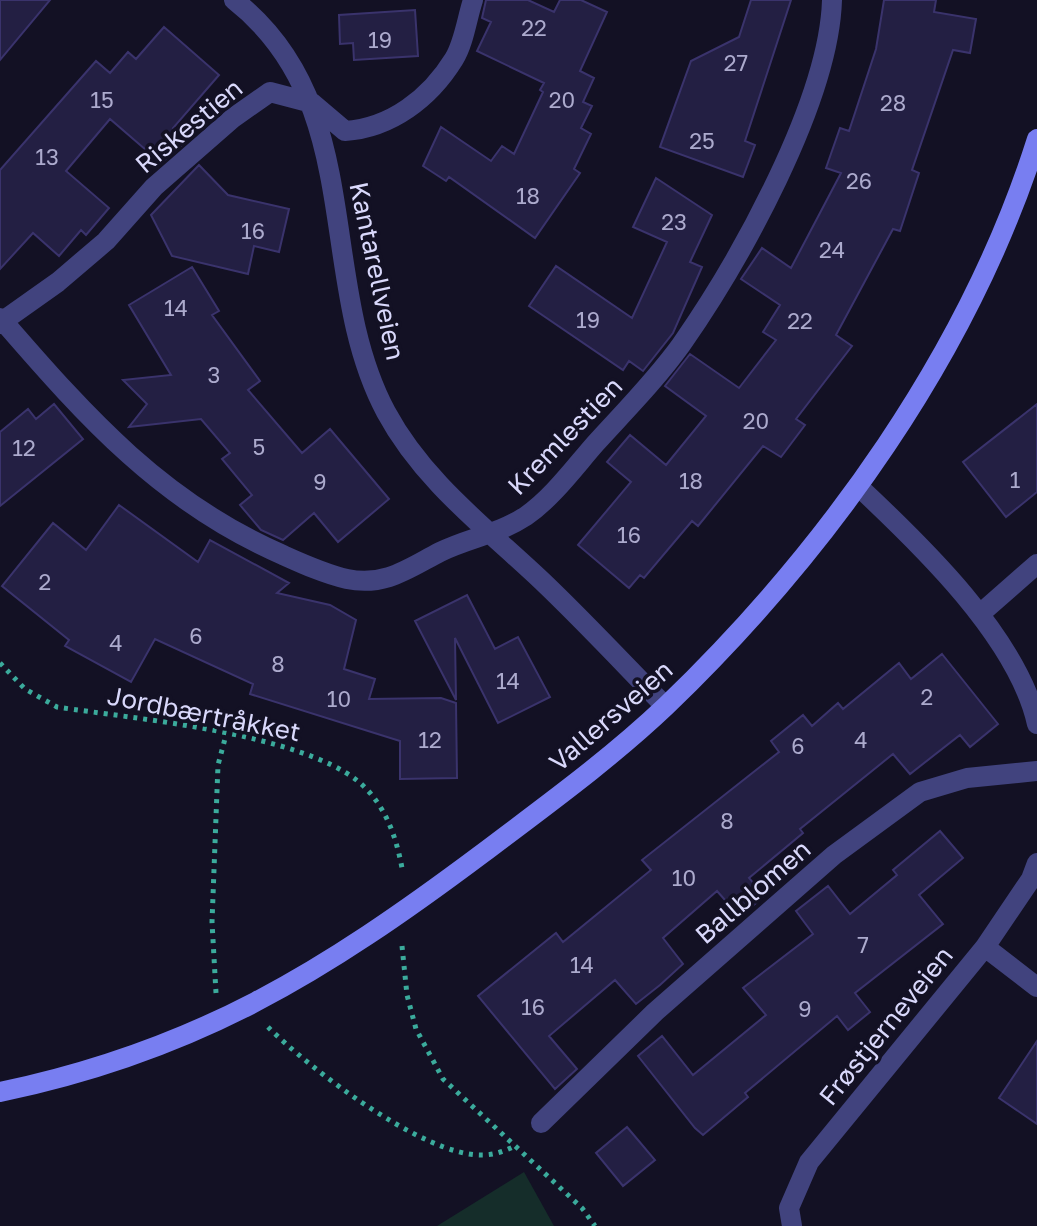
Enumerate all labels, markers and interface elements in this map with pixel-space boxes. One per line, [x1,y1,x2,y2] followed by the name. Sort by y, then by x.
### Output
[521,14,547,41] house number: 22
[368,26,392,53] house number: 19
[724,49,748,76] house number: 27
[129,72,248,179] street label: Riskestien
[90,86,114,113] house number: 15
[549,86,575,113] house number: 20
[880,89,906,116] house number: 28
[689,127,715,154] house number: 25
[35,143,59,170] house number: 13
[846,167,872,194] house number: 26
[343,179,412,363] street label: Kantarellveien
[516,182,540,209] house number: 18
[661,208,687,235] house number: 23
[241,217,265,244] house number: 16
[819,236,845,263] house number: 24
[164,294,188,321] house number: 14
[576,306,600,333] house number: 19
[787,307,813,334] house number: 22
[208,361,220,388] house number: 3
[501,370,628,501] street label: Kremlestien
[743,407,769,434] house number: 20
[253,433,265,460] house number: 5
[12,434,36,461] house number: 12
[1010,466,1021,493] house number: 1
[679,467,703,494] house number: 18
[313,468,327,495] house number: 9
[617,521,641,548] house number: 16
[39,568,51,595] house number: 2
[189,622,203,649] house number: 6
[109,629,123,656] house number: 4
[271,650,285,677] house number: 8
[543,654,679,778] street label: Vallersveien
[496,667,520,694] house number: 14
[105,680,303,747] street label: Jordbærtråkket
[921,683,933,710] house number: 2
[327,685,351,712] house number: 10
[418,726,442,753] house number: 12
[854,726,868,753] house number: 4
[791,732,805,759] house number: 6
[720,807,734,834] house number: 8
[689,833,817,950] street label: Ballblomen
[672,864,696,891] house number: 10
[857,931,869,958] house number: 7
[812,940,959,1111] street label: Frøstjerneveien
[570,951,594,978] house number: 14
[521,993,545,1020] house number: 16
[798,995,812,1022] house number: 9

